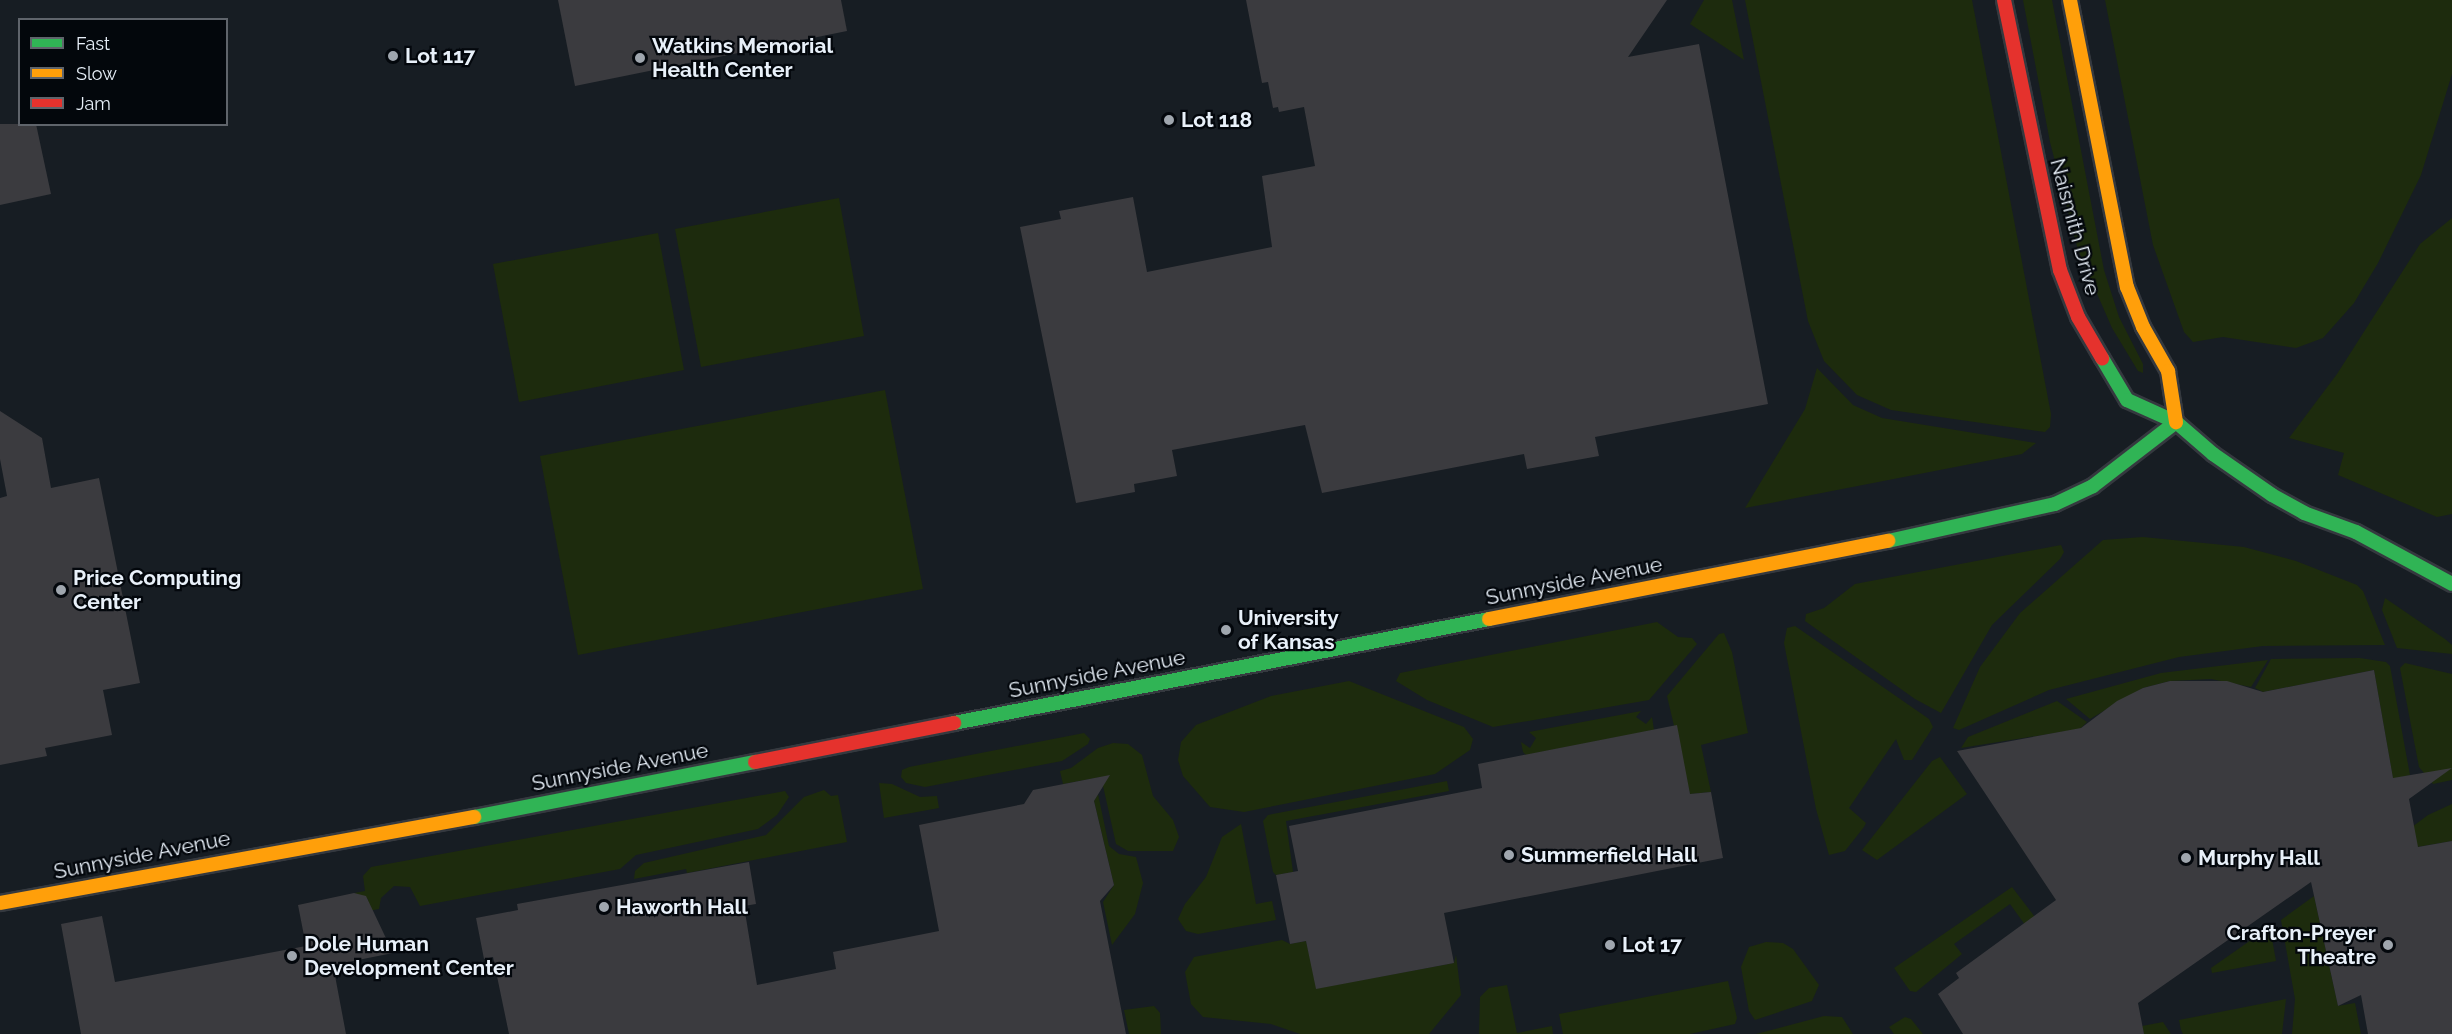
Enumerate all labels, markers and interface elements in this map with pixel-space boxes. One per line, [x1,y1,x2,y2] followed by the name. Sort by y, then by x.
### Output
[18,18,228,126] legend
[76,33,110,54] text: Fast
[652,33,833,83] place label: Watkins Memorial Health Center
[405,43,475,69] place label: Lot 117
[386,49,400,63] marker: Lot 117
[633,51,647,65] marker: Watkins Memorial Health Center
[76,63,117,84] text: Slow
[76,93,111,114] text: Jam
[1181,107,1252,133] place label: Lot 118
[1162,113,1176,127] marker: Lot 118
[2045,156,2105,298] street label: Naismith Drive
[1483,551,1665,611] street label: Sunnyside Avenue
[73,565,241,615] place label: Price Computing Center
[54,583,68,597] marker: Price Computing Center
[1238,605,1339,655] place label: University of Kansas
[1219,623,1233,637] marker: University of Kansas
[1006,644,1188,704] street label: Sunnyside Avenue
[529,737,711,797] street label: Sunnyside Avenue
[51,825,233,885] street label: Sunnyside Avenue
[1521,842,1697,868] place label: Summerfield Hall
[2198,845,2321,871] place label: Murphy Hall
[1502,848,1516,862] marker: Summerfield Hall
[2179,851,2193,865] marker: Murphy Hall
[616,894,748,920] place label: Haworth Hall
[597,900,611,914] marker: Haworth Hall
[2226,920,2376,970] place label: Crafton-Preyer Theatre
[304,931,514,981] place label: Dole Human Development Center
[1622,932,1682,958] place label: Lot 17
[1603,938,1617,952] marker: Lot 17
[2381,938,2395,952] marker: Crafton-Preyer Theatre
[285,949,299,963] marker: Dole Human Development Center

